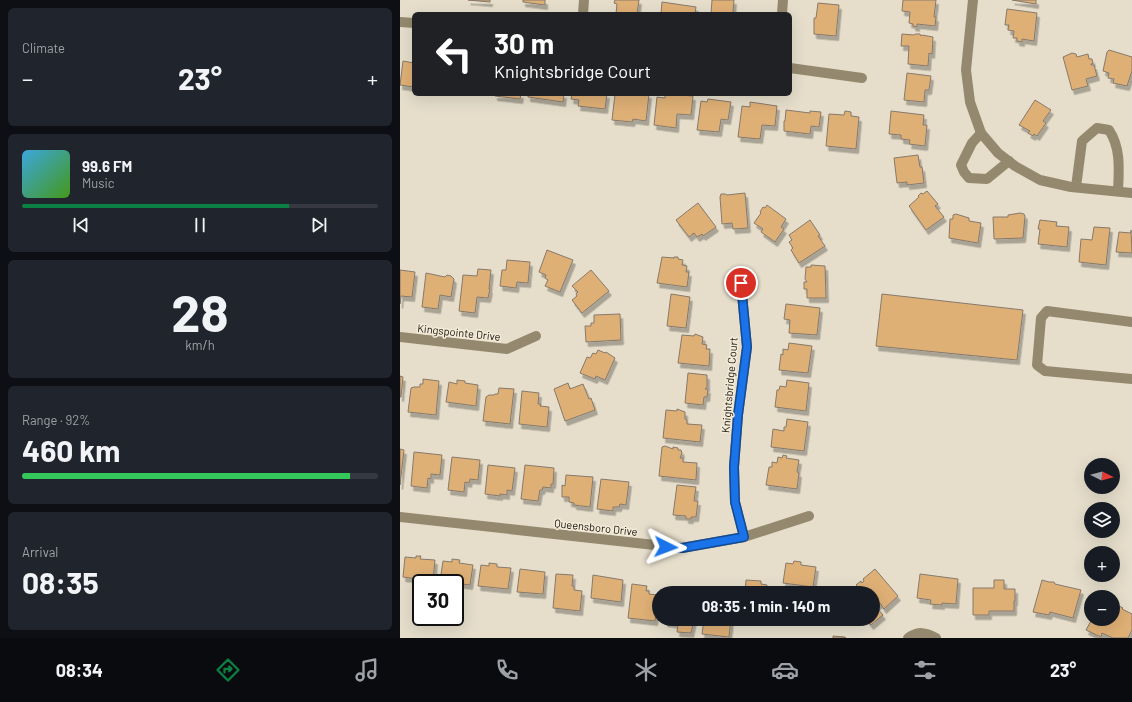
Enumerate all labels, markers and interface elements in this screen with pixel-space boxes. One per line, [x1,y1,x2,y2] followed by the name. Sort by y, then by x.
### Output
[494,26,554,60] text: 30 m
[428,28,480,80] icon: left
[22,40,65,56] text: Climate
[178,60,222,96] text: 23°
[494,60,651,82] text: Knightsbridge Court
[22,65,33,91] text: −
[367,65,378,91] text: +
[82,157,132,175] text: 99.6 FM
[82,175,115,191] text: Music
[70,214,92,236] icon: previous
[189,214,211,236] icon: pause
[308,214,330,236] icon: next
[724,266,758,300] pin
[730,272,752,294] icon: arrive
[171,280,229,342] text: 28
[417,321,501,343] street label: Kingspointe Drive
[185,337,215,353] text: km/h
[718,337,740,433] street label: Knightsbridge Court
[22,412,90,428] text: Range · 92%
[22,432,120,468] text: 460 km
[1084,458,1120,494] north arrow
[1084,458,1120,626] map controls
[1084,502,1120,538] button: layers
[554,516,638,538] street label: Queensboro Drive
[645,526,687,568] position arrow
[22,544,58,560] text: Arrival
[1084,546,1120,582] button: +
[22,564,99,600] text: 08:35
[412,574,464,626] speed limit sign: 30
[1084,590,1120,626] button: −
[702,597,830,615] text: 08:35 · 1 min · 140 m
[214,656,242,684] icon: directions
[353,656,381,684] icon: music
[493,656,521,684] icon: phone
[632,656,660,684] icon: climate
[771,656,799,684] icon: car
[911,656,939,684] icon: filters
[56,659,103,681] text: 08:34
[1050,659,1076,681] text: 23°

